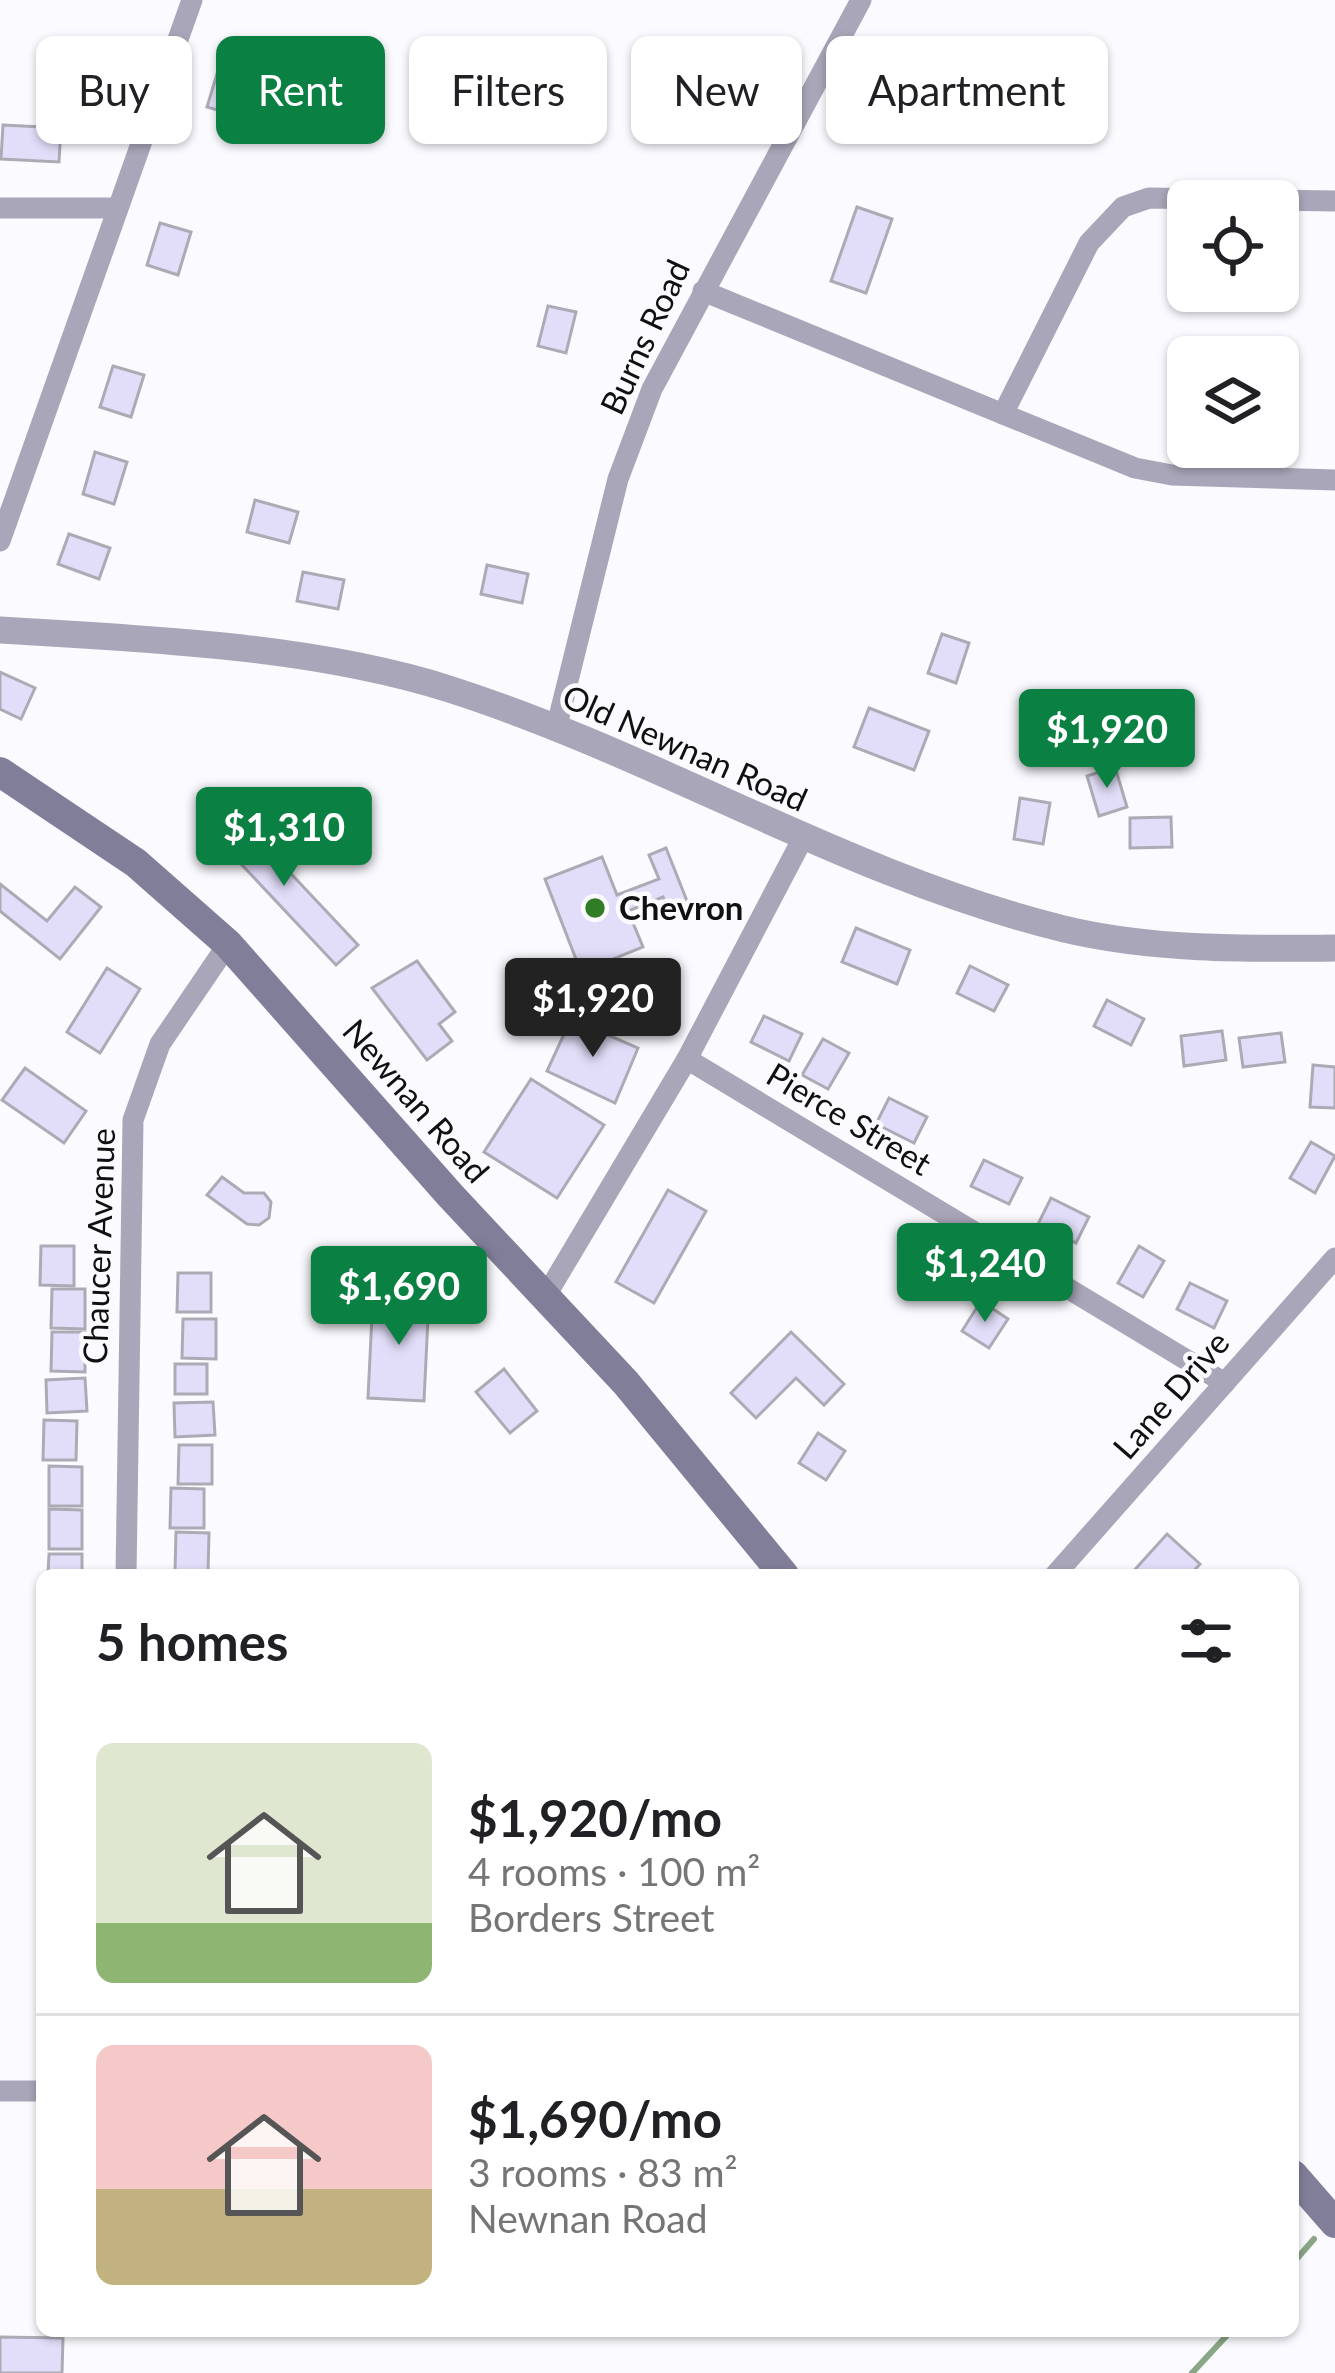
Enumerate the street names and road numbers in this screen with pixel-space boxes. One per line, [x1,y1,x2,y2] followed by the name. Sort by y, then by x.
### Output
[591,253,697,420] street label: Burns Road
[557,675,814,819] street label: Old Newnan Road
[335,1011,498,1190] street label: Newnan Road
[760,1053,939,1183] street label: Pierce Street
[74,1127,122,1365] street label: Chaucer Avenue
[1104,1322,1237,1466] street label: Lane Drive

